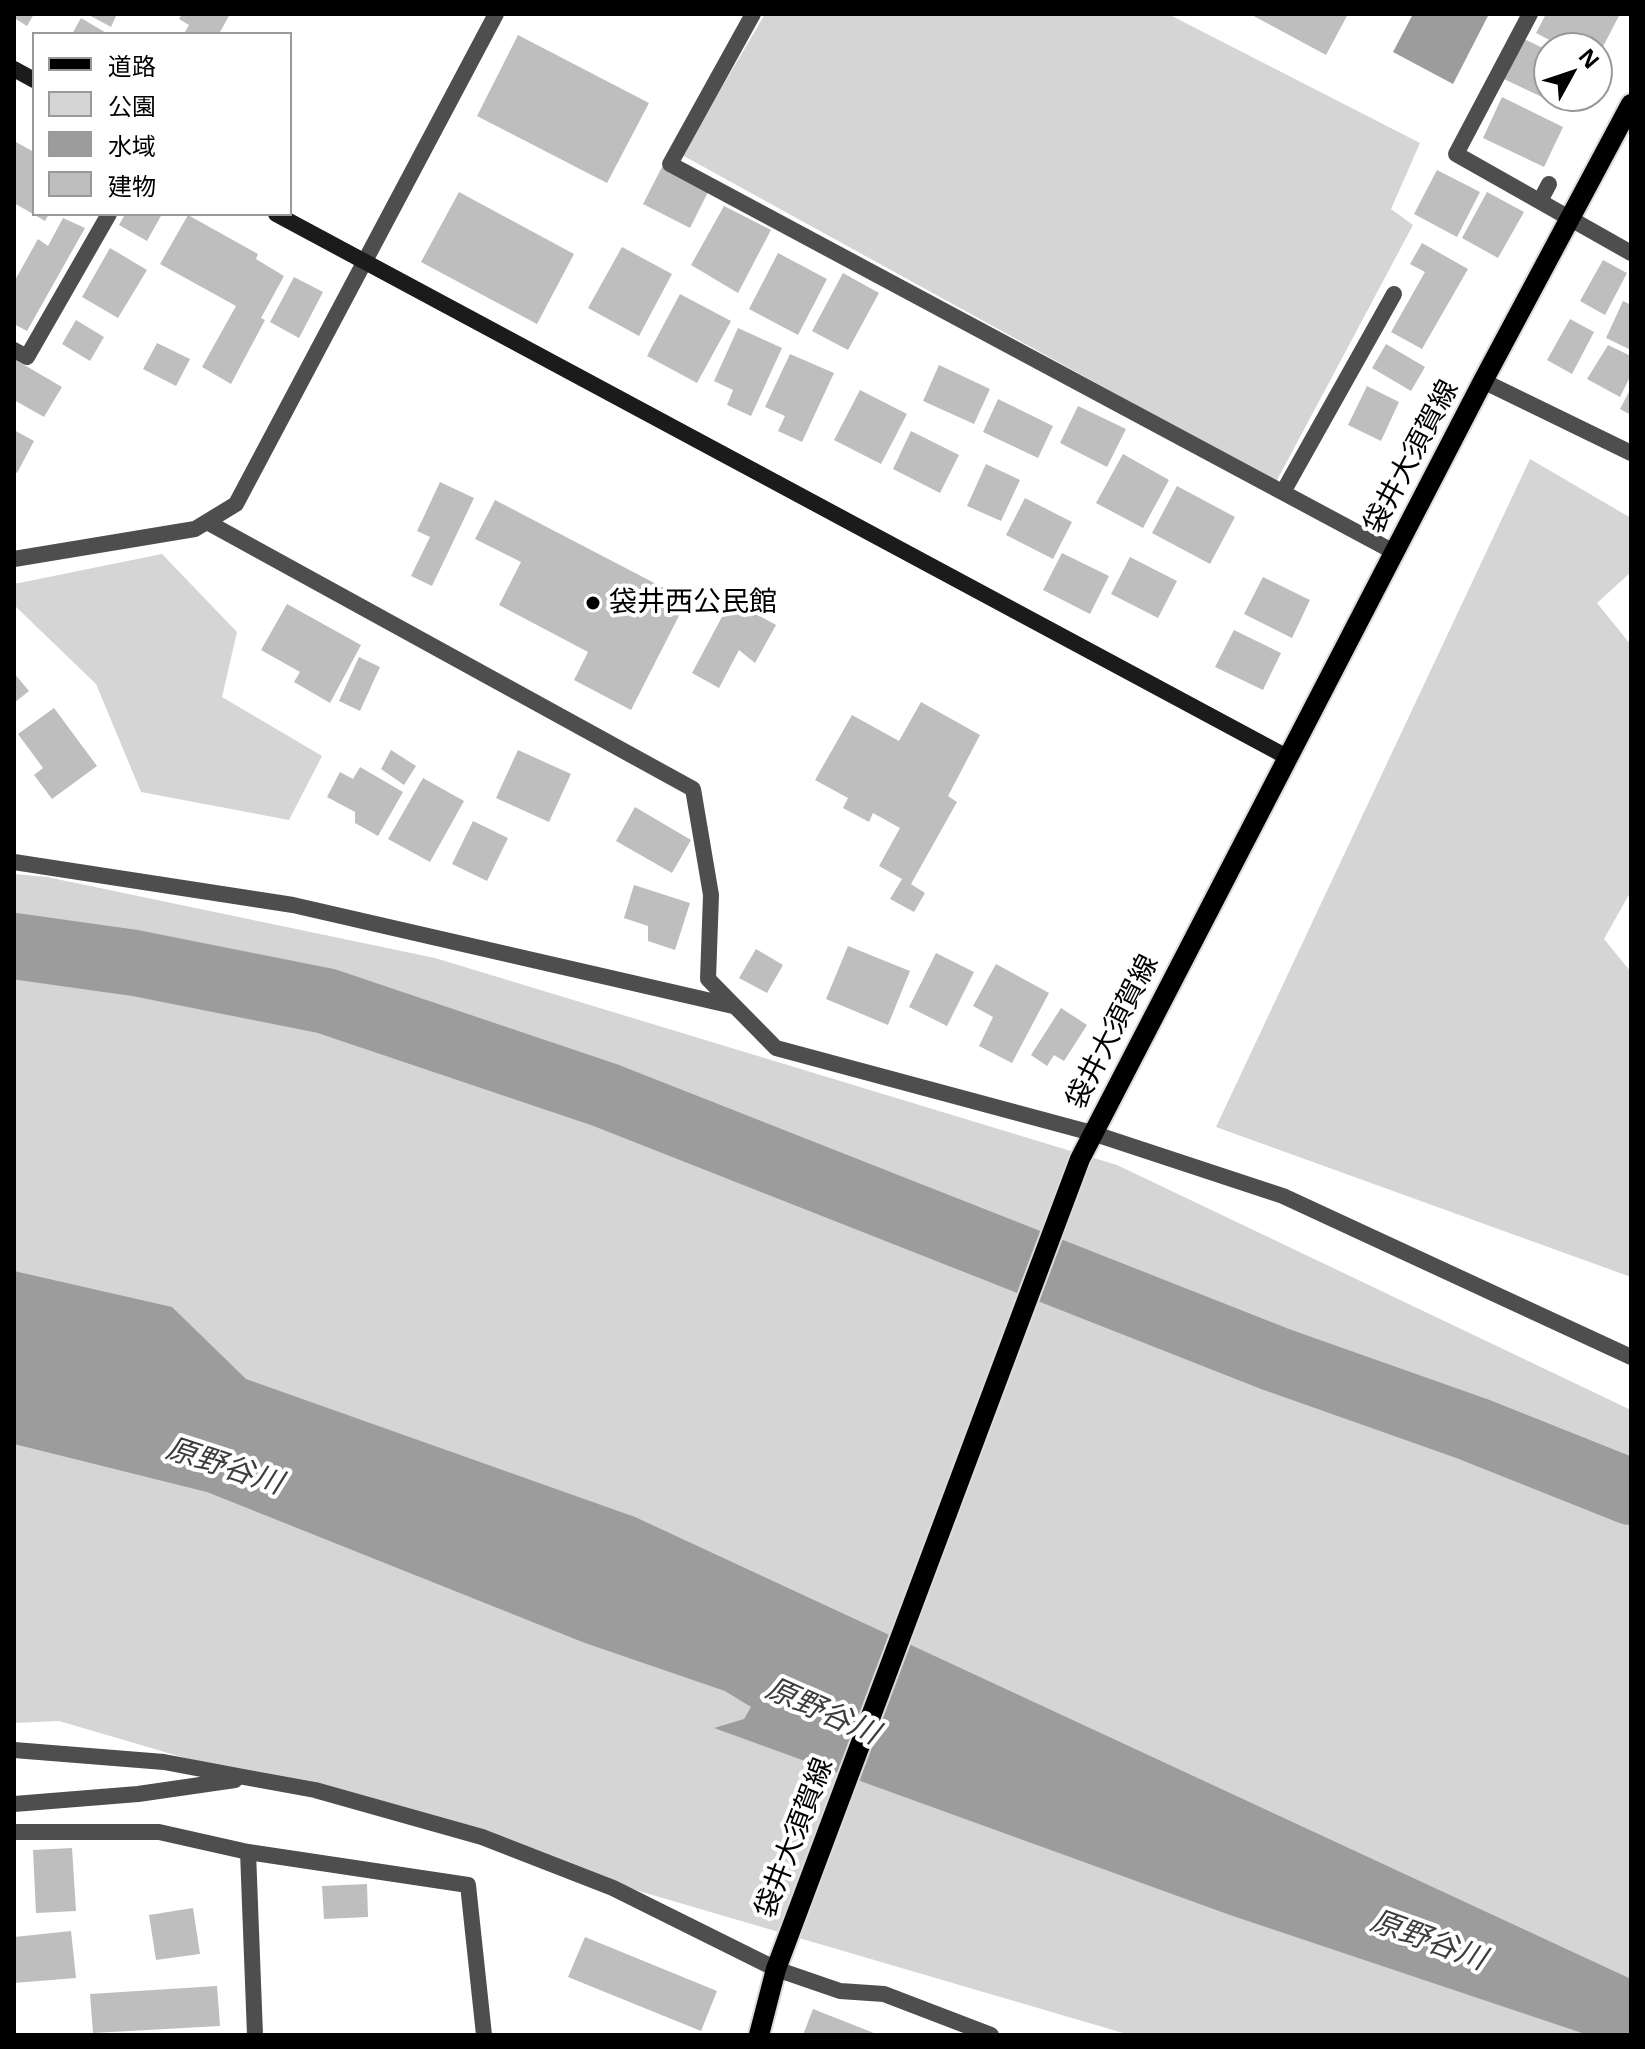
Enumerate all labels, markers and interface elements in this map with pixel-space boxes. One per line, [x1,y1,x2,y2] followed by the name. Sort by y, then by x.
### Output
[32,32,292,216] legend
[1533,32,1613,112] north arrow
[1573,41,1607,74] text: N
[108,49,156,82] text: 道路
[108,89,156,122] text: 公園
[108,129,156,162] text: 水域
[108,169,156,202] text: 建物
[1358,375,1466,539] street label: 袋井大須賀線
[609,586,777,620] place label: 袋井西公民館
[584,594,602,612] marker: 袋井西公民館
[1060,950,1166,1114] street label: 袋井大須賀線
[161,1431,287,1503] water label: 原野谷川
[760,1671,884,1753] water label: 原野谷川
[749,1754,841,1922] street label: 袋井大須賀線
[1365,1904,1491,1978] water label: 原野谷川

